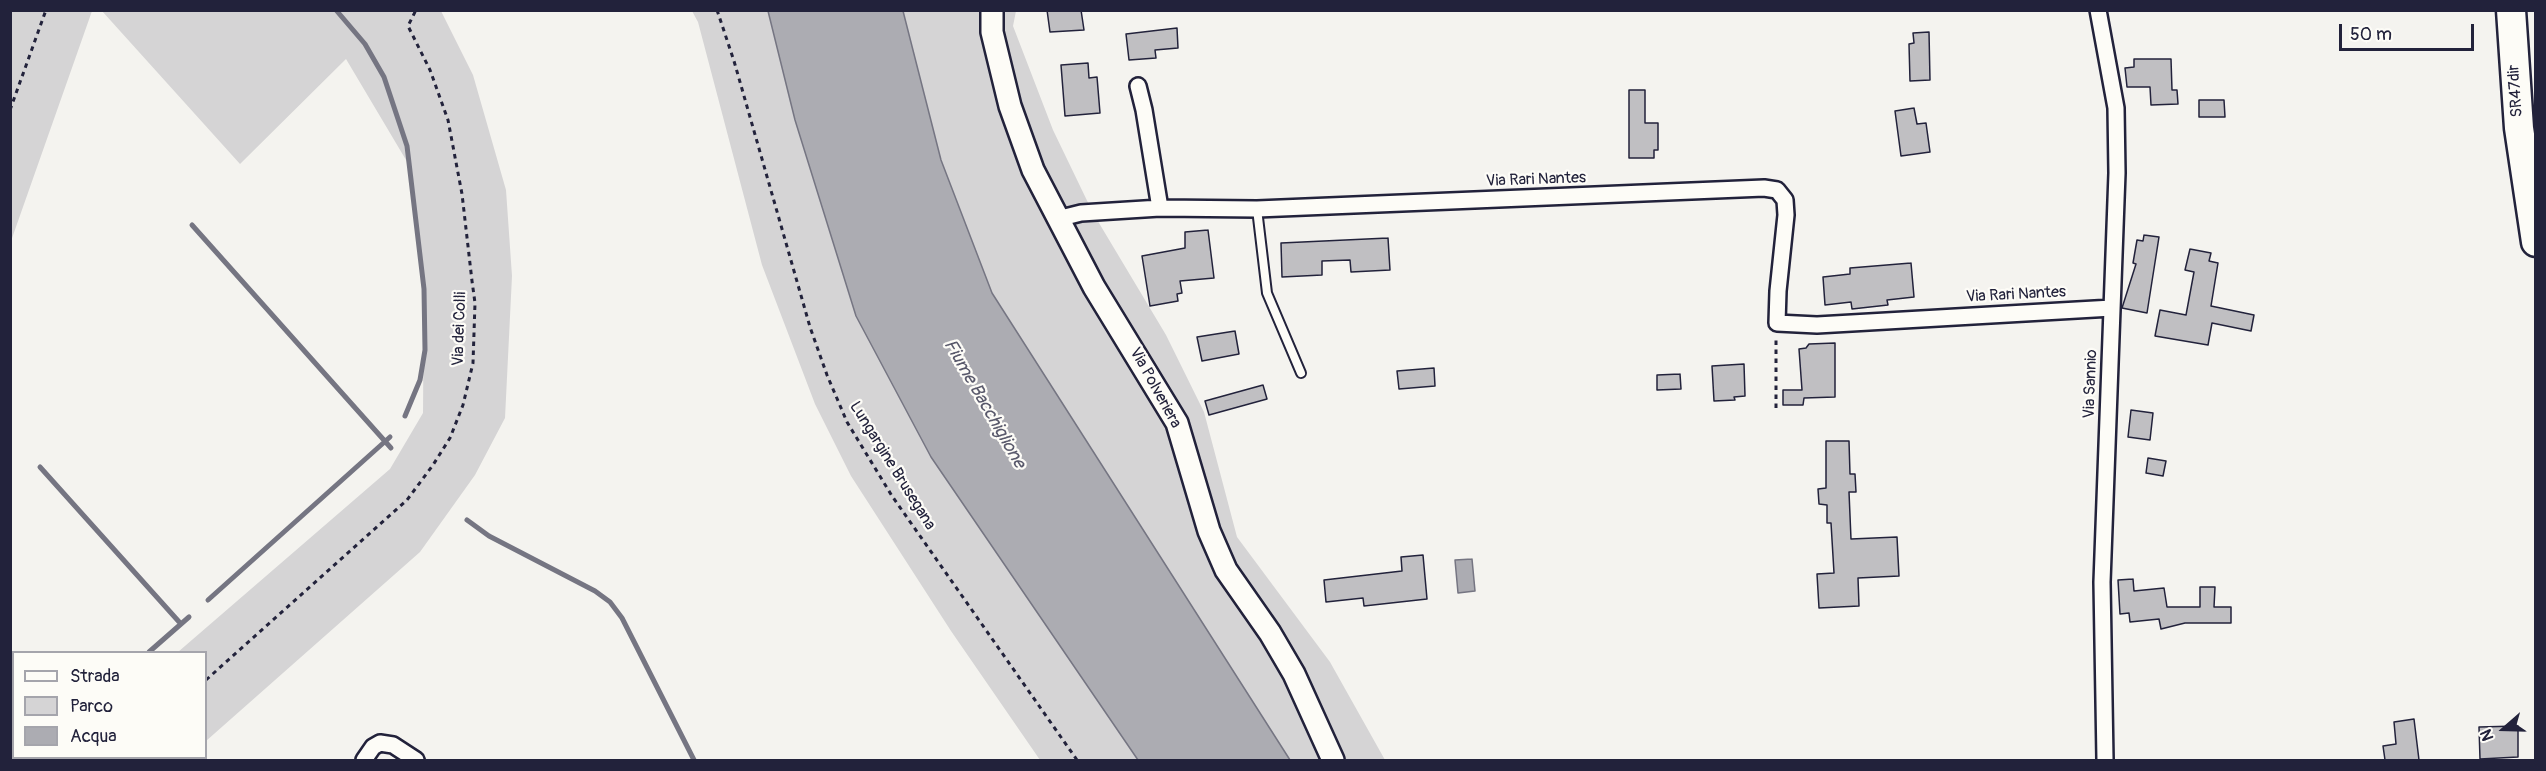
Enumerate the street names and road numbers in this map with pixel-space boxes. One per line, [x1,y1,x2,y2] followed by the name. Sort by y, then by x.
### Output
[2505,64,2527,118] street label: SR47dir
[1486,169,1586,191] street label: Via Rari Nantes
[1965,283,2067,307] street label: Via Rari Nantes
[449,291,471,367] street label: Via dei Colli
[1125,344,1185,432] street label: Via Polveriera
[2080,349,2102,419] street label: Via Sannio
[845,398,939,534] street label: Lungargine Brusegana

